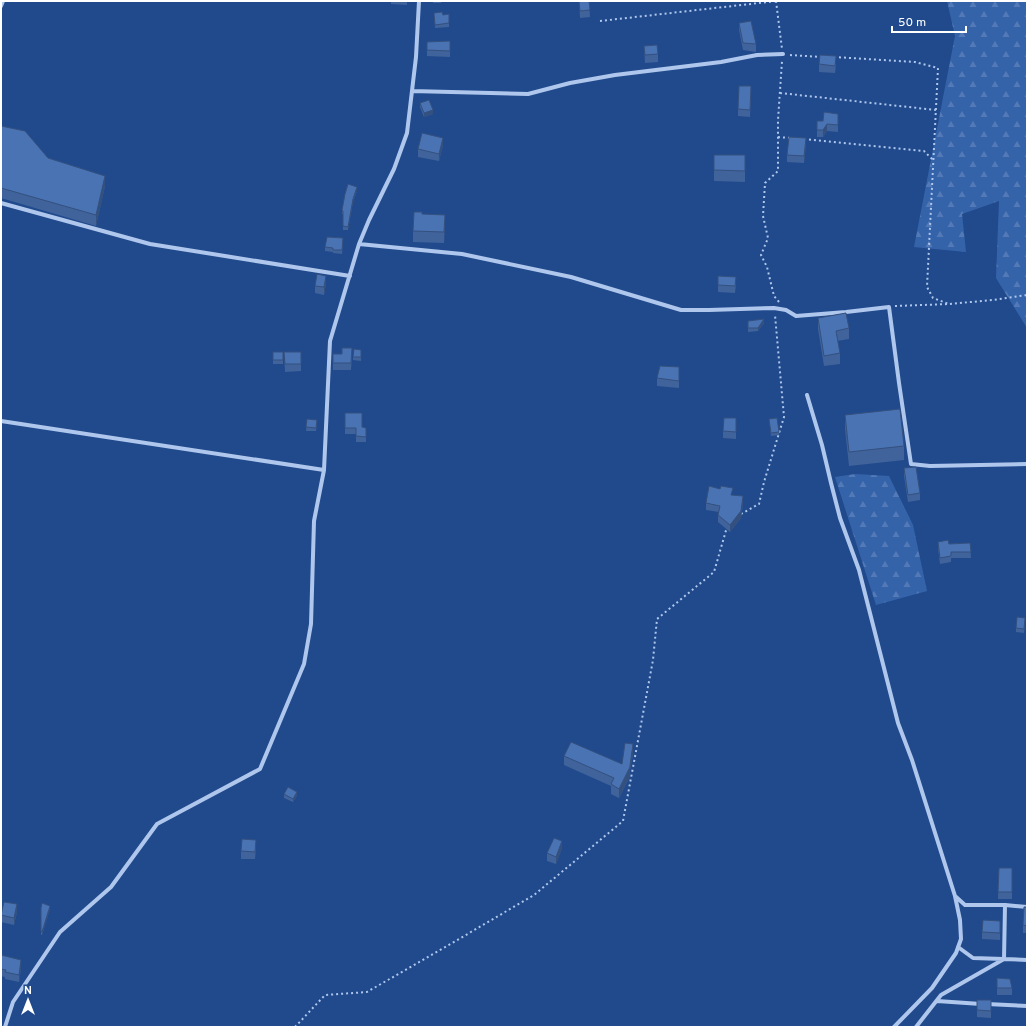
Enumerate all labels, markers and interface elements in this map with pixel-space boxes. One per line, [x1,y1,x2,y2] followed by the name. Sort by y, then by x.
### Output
[892,8,966,34] scale bar
[898,15,926,31] text: 50 m
[8,980,48,1020] north arrow
[24,984,32,998] text: N

